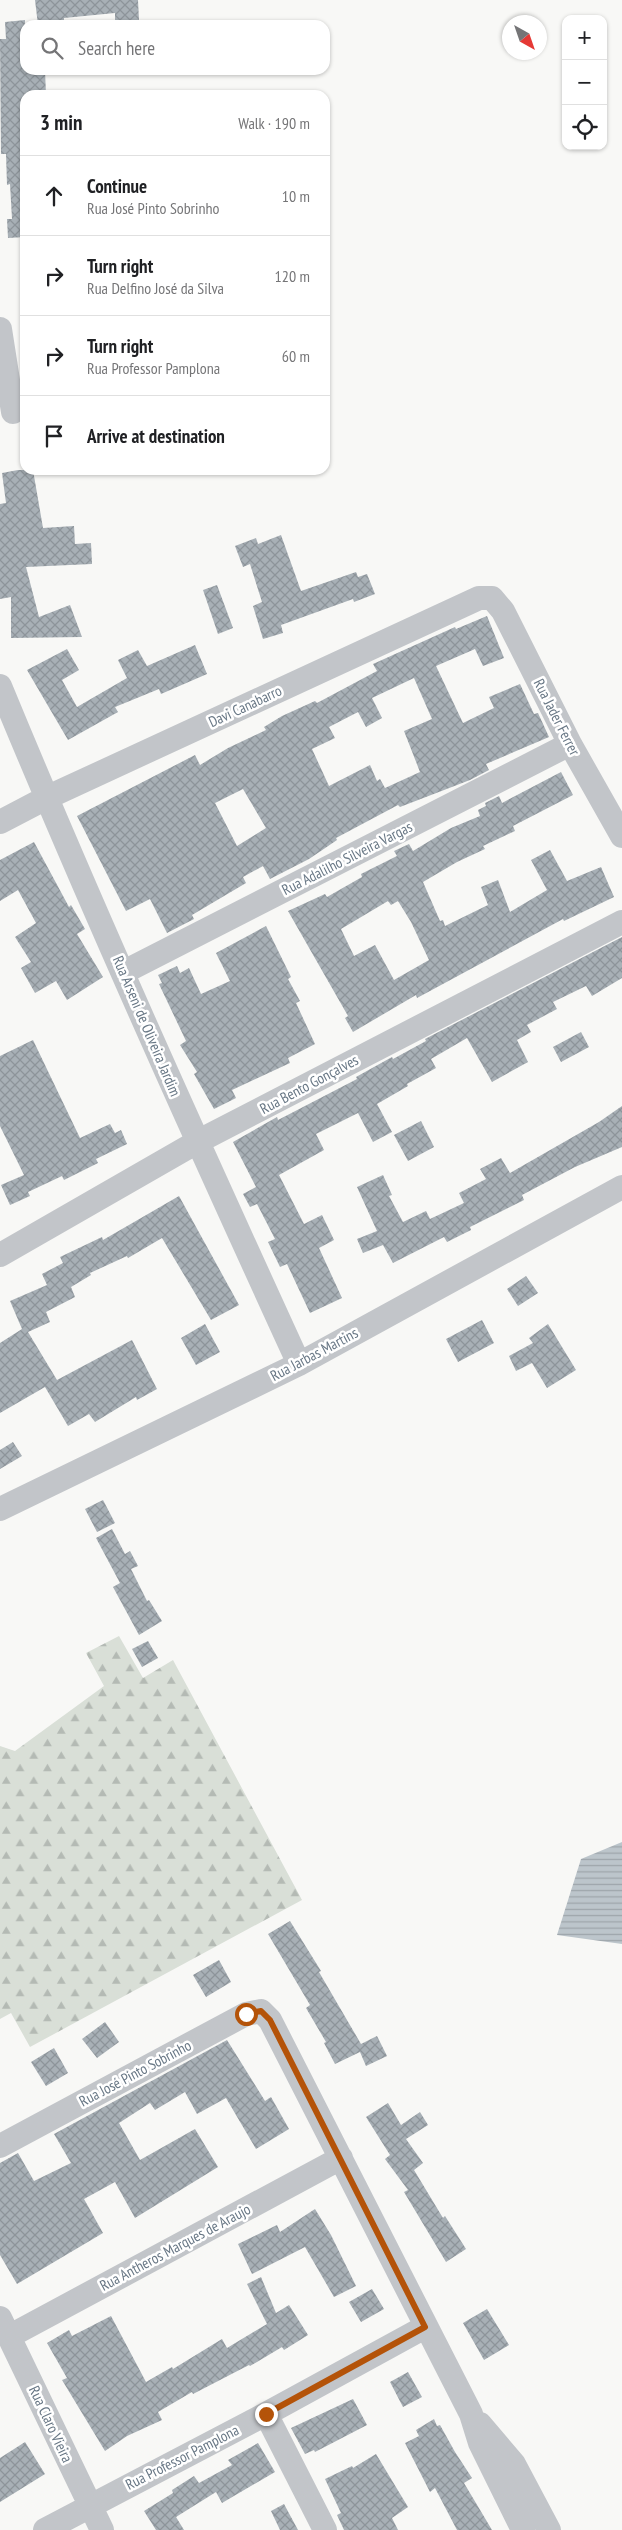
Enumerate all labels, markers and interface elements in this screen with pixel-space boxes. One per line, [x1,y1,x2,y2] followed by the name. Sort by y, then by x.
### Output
[502,15,547,60] north arrow
[562,15,607,150] map controls
[562,15,607,60] button: +
[20,20,330,75] search box
[38,34,66,62] icon: search
[78,36,155,60] text: Search here
[562,60,607,105] button: −
[562,105,607,150] button: locate
[40,109,82,136] text: 3 min
[238,113,310,133] text: Walk · 190 m
[87,174,147,198] text: Continue
[40,182,68,210] icon: ahead
[282,186,310,206] text: 10 m
[87,198,219,218] text: Rua José Pinto Sobrinho
[87,254,153,278] text: Turn right
[40,262,68,290] icon: right
[275,266,310,286] text: 120 m
[87,278,224,298] text: Rua Delfino José da Silva
[87,334,153,358] text: Turn right
[40,342,68,370] icon: right
[282,346,310,366] text: 60 m
[87,358,220,378] text: Rua Professor Pamplona
[40,422,68,450] icon: arrive
[87,424,225,448] text: Arrive at destination
[530,676,585,759] street label: Rua Jader Ferrer
[205,681,285,731] street label: Davi Canabarro
[279,817,415,899] street label: Rua Adalilho Silveira Vargas
[109,953,185,1099] street label: Rua Arseni de Oliveira Jardim
[257,1050,361,1118] street label: Rua Bento Gonçalves
[267,1323,361,1385] street label: Rua Jarbas Martins
[235,2003,258,2026] route start
[76,2035,194,2111] street label: Rua José Pinto Sobrinho
[96,2199,254,2295] street label: Rua Antheros Marques de Araujo
[25,2383,77,2465] street label: Rua Claro Vieira
[255,2403,278,2426] route end
[122,2420,242,2494] street label: Rua Professor Pamplona

